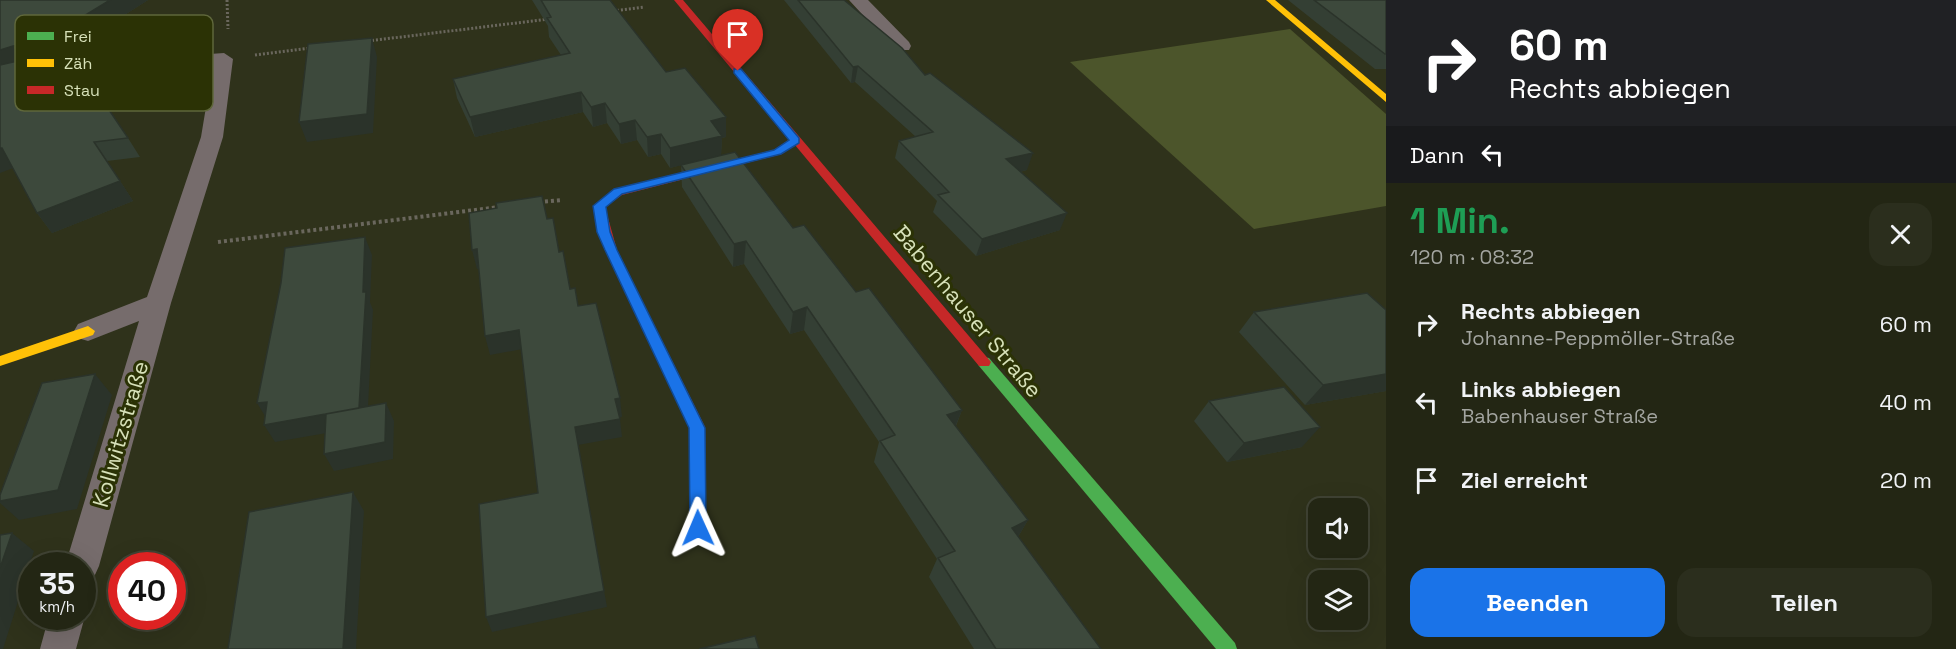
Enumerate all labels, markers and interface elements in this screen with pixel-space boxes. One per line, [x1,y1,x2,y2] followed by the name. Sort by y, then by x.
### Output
[712,9,763,71] pin
[15,15,213,111] legend
[721,18,754,51] icon: arrive
[1509,19,1609,72] text: 60 m
[1410,24,1488,102] icon: right
[64,26,92,47] text: Frei
[64,53,92,74] text: Zäh
[1509,71,1731,106] text: Rechts abbiegen
[64,80,100,101] text: Stau
[1476,138,1509,171] icon: left
[1410,141,1464,169] text: Dann
[1410,198,1510,244] text: 1 Min.
[1869,203,1932,266] button: close
[888,219,1048,403] street label: Babenhauser Straße
[1410,244,1534,270] text: 120 m · 08:32
[1461,297,1641,325] text: Rechts abbiegen
[1410,308,1443,341] icon: right
[1880,310,1932,338] text: 60 m
[1461,325,1735,351] text: Johanne-Peppmöller-Straße
[86,358,154,510] street label: Kollwitzstraße
[1461,375,1621,403] text: Links abbiegen
[1410,386,1443,419] icon: left
[1880,388,1932,416] text: 40 m
[1461,403,1658,429] text: Babenhauser Straße
[1410,464,1443,497] icon: arrive
[1461,466,1588,494] text: Ziel erreicht
[1880,466,1932,494] text: 20 m
[666,496,730,560] position arrow
[1308,498,1368,630] map controls
[1308,498,1368,558] button: sound
[108,552,186,630] speed limit sign: 40
[39,564,75,603] text: 35
[1410,568,1665,637] button: Beenden
[1677,568,1932,637] button: Teilen
[1308,570,1368,630] button: layers
[39,597,75,616] text: km/h

